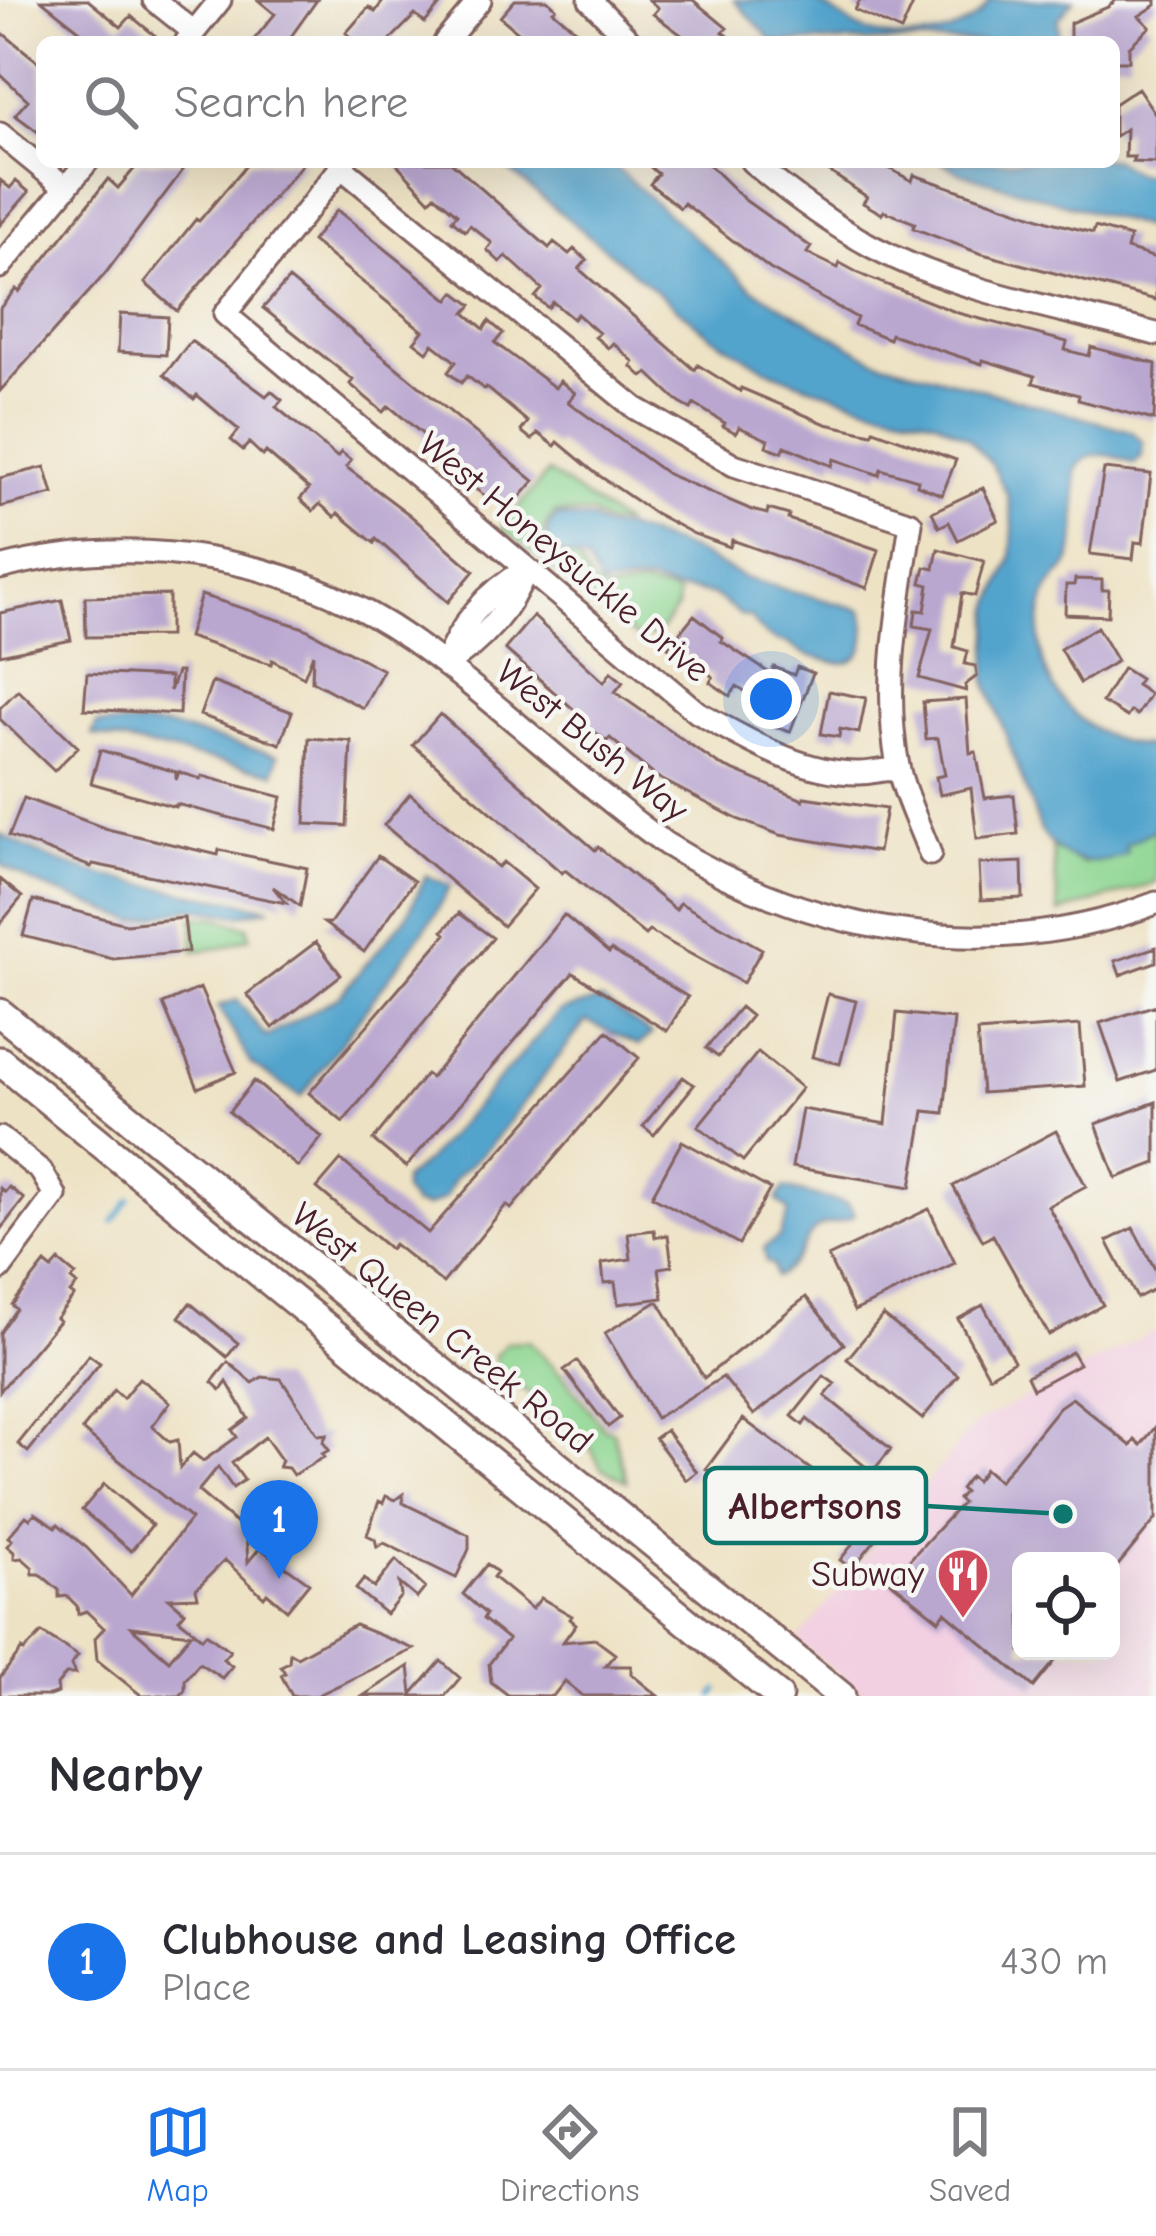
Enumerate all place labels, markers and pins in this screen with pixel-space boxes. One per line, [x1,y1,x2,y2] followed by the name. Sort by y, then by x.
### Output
[705,1468,926,1543] callout: Albertsons
[240,1480,318,1579] pin: 1
[935,1546,991,1620] restaurant icon: Subway
[811,1554,925,1595] place label: Subway

